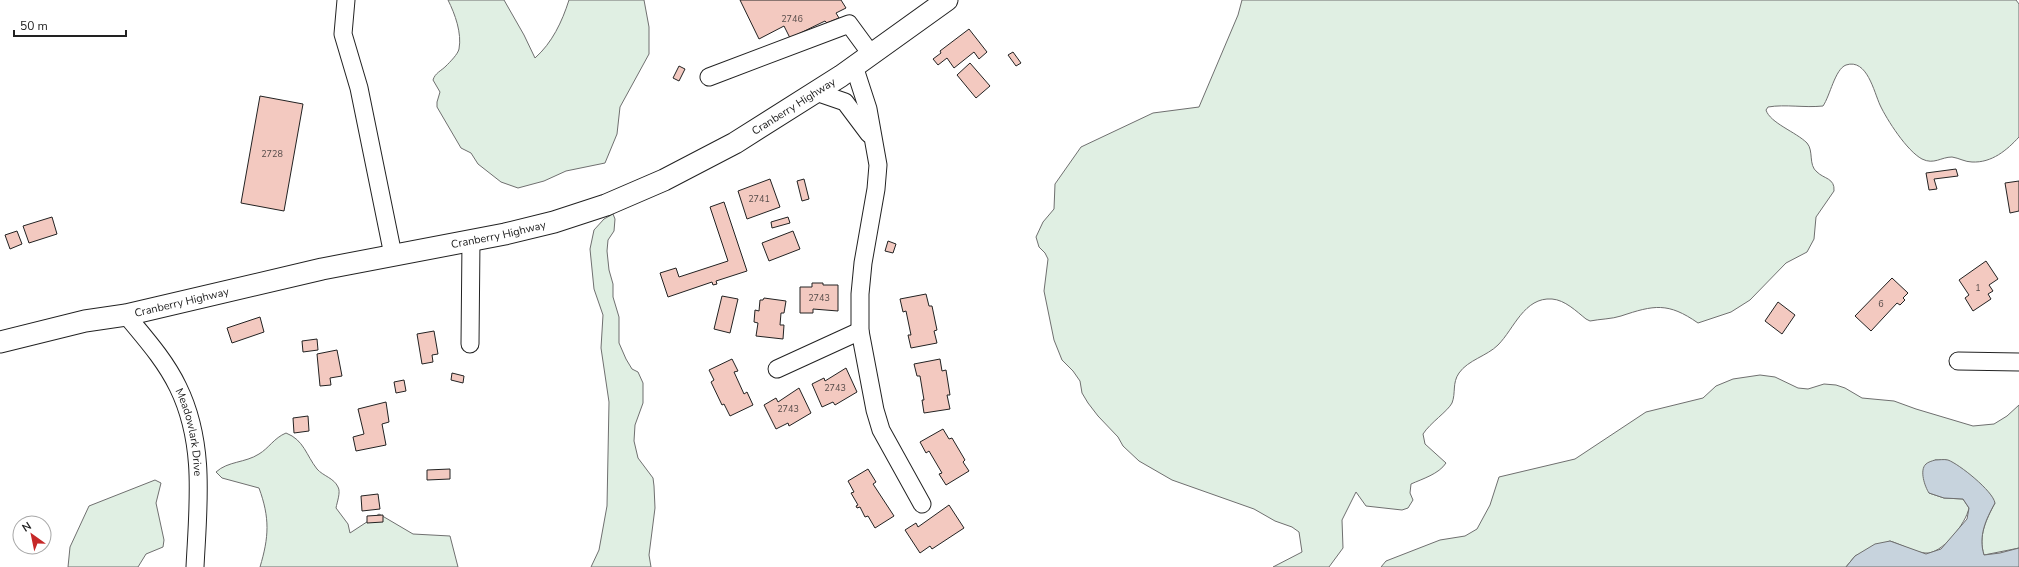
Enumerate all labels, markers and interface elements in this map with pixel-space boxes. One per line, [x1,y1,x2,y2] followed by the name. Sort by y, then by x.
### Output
[14,12,126,38] scale bar
[781,13,803,25] house number: 2746
[20,18,48,34] text: 50 m
[748,74,838,138] street label: Cranberry Highway
[261,148,283,160] house number: 2728
[748,193,770,205] house number: 2741
[450,217,548,252] street label: Cranberry Highway
[1975,282,1981,294] house number: 1
[133,284,231,320] street label: Cranberry Highway
[808,292,830,304] house number: 2743
[1878,298,1884,310] house number: 6
[824,382,846,394] house number: 2743
[172,386,206,477] street label: Meadowlark Drive
[777,403,799,415] house number: 2743
[12,515,52,555] north arrow
[19,519,34,536] text: N

